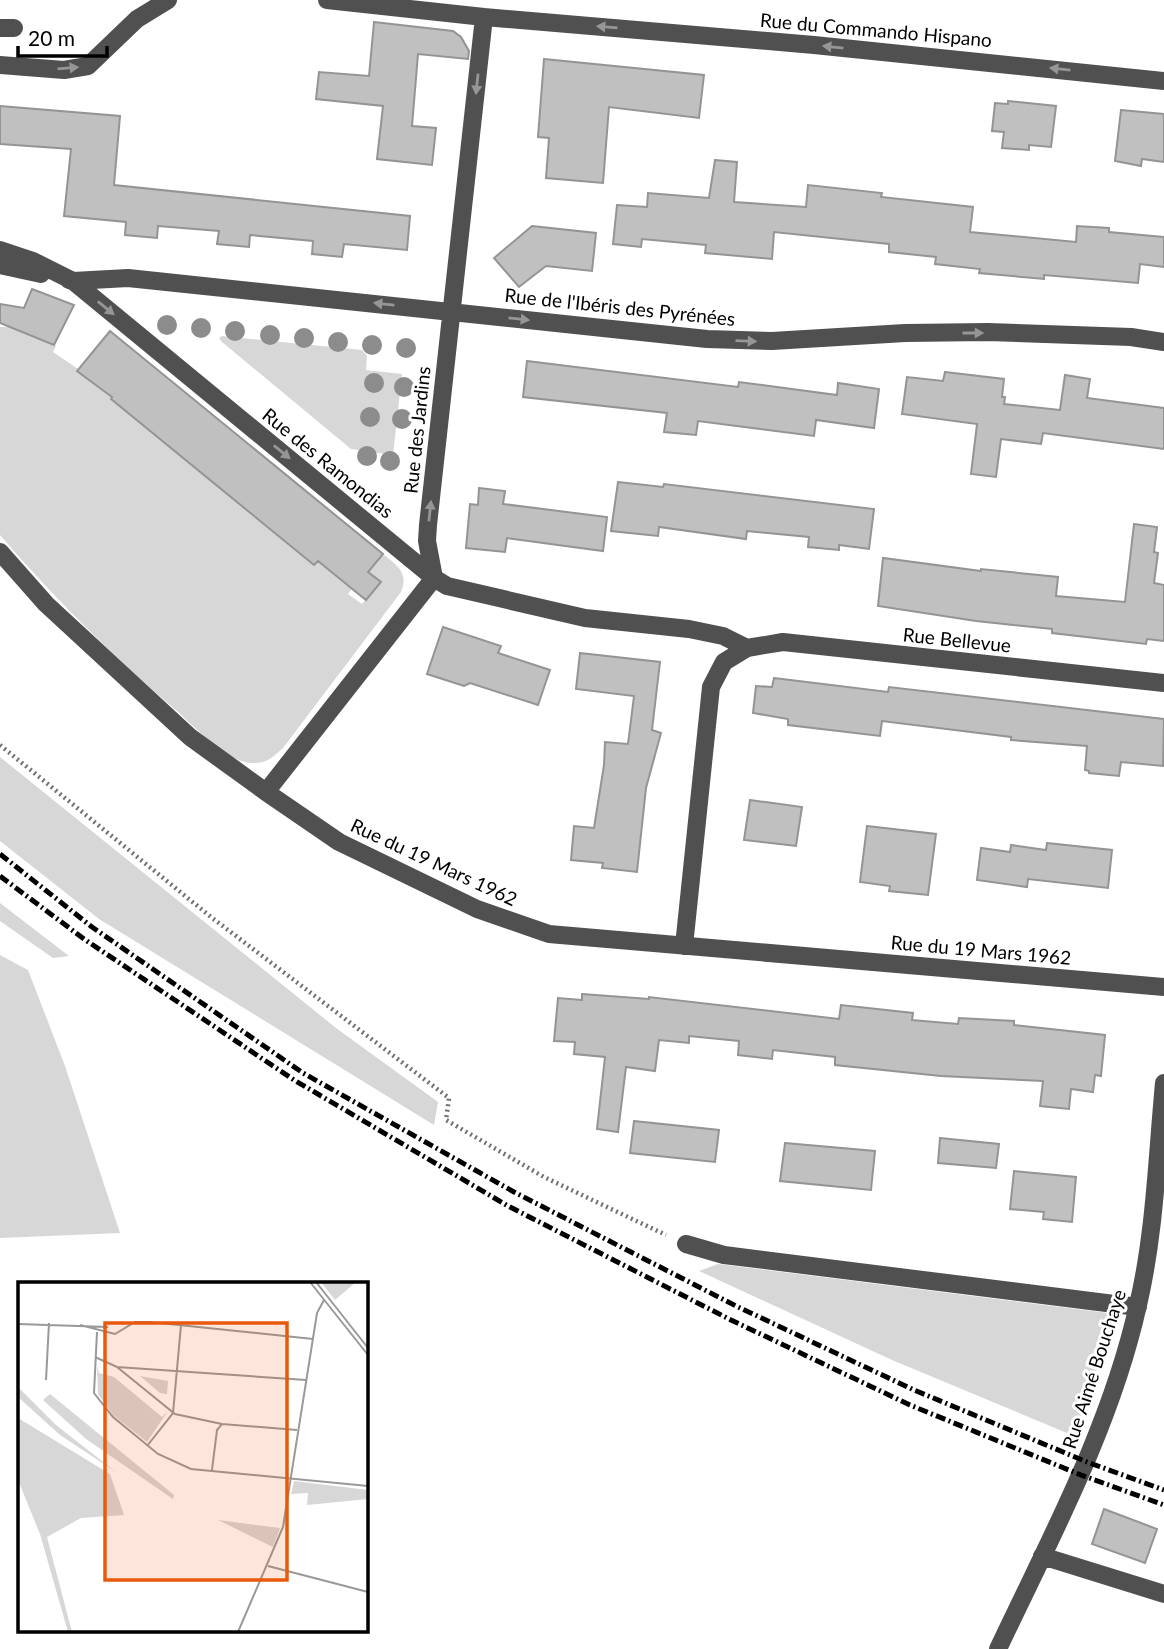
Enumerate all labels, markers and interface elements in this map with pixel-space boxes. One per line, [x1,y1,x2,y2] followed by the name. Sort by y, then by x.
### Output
[759,8,993,51] street label: Rue du Commando Hispano
[18,14,107,58] scale bar
[595,21,617,32] one-way arrow
[28,25,75,50] text: 20 m
[822,41,844,52] one-way arrow
[57,62,79,73] one-way arrow
[1048,63,1070,74] one-way arrow
[472,74,483,96] one-way arrow
[504,283,736,330] street label: Rue de l'Ibéris des Pyrénées
[373,298,395,309] one-way arrow
[96,301,114,316] one-way arrow
[509,314,531,325] one-way arrow
[962,327,984,339] one-way arrow
[735,335,757,346] one-way arrow
[398,365,435,495] street label: Rue des Jardins
[258,403,398,522] street label: Rue des Ramondias
[273,445,291,460] one-way arrow
[424,499,435,521] one-way arrow
[902,622,1012,657] street label: Rue Bellevue
[347,813,521,910] street label: Rue du 19 Mars 1962
[890,930,1072,969] street label: Rue du 19 Mars 1962
[18,1282,368,1632] inset map
[1057,1286,1130,1451] street label: Rue Aimé Bouchaye

